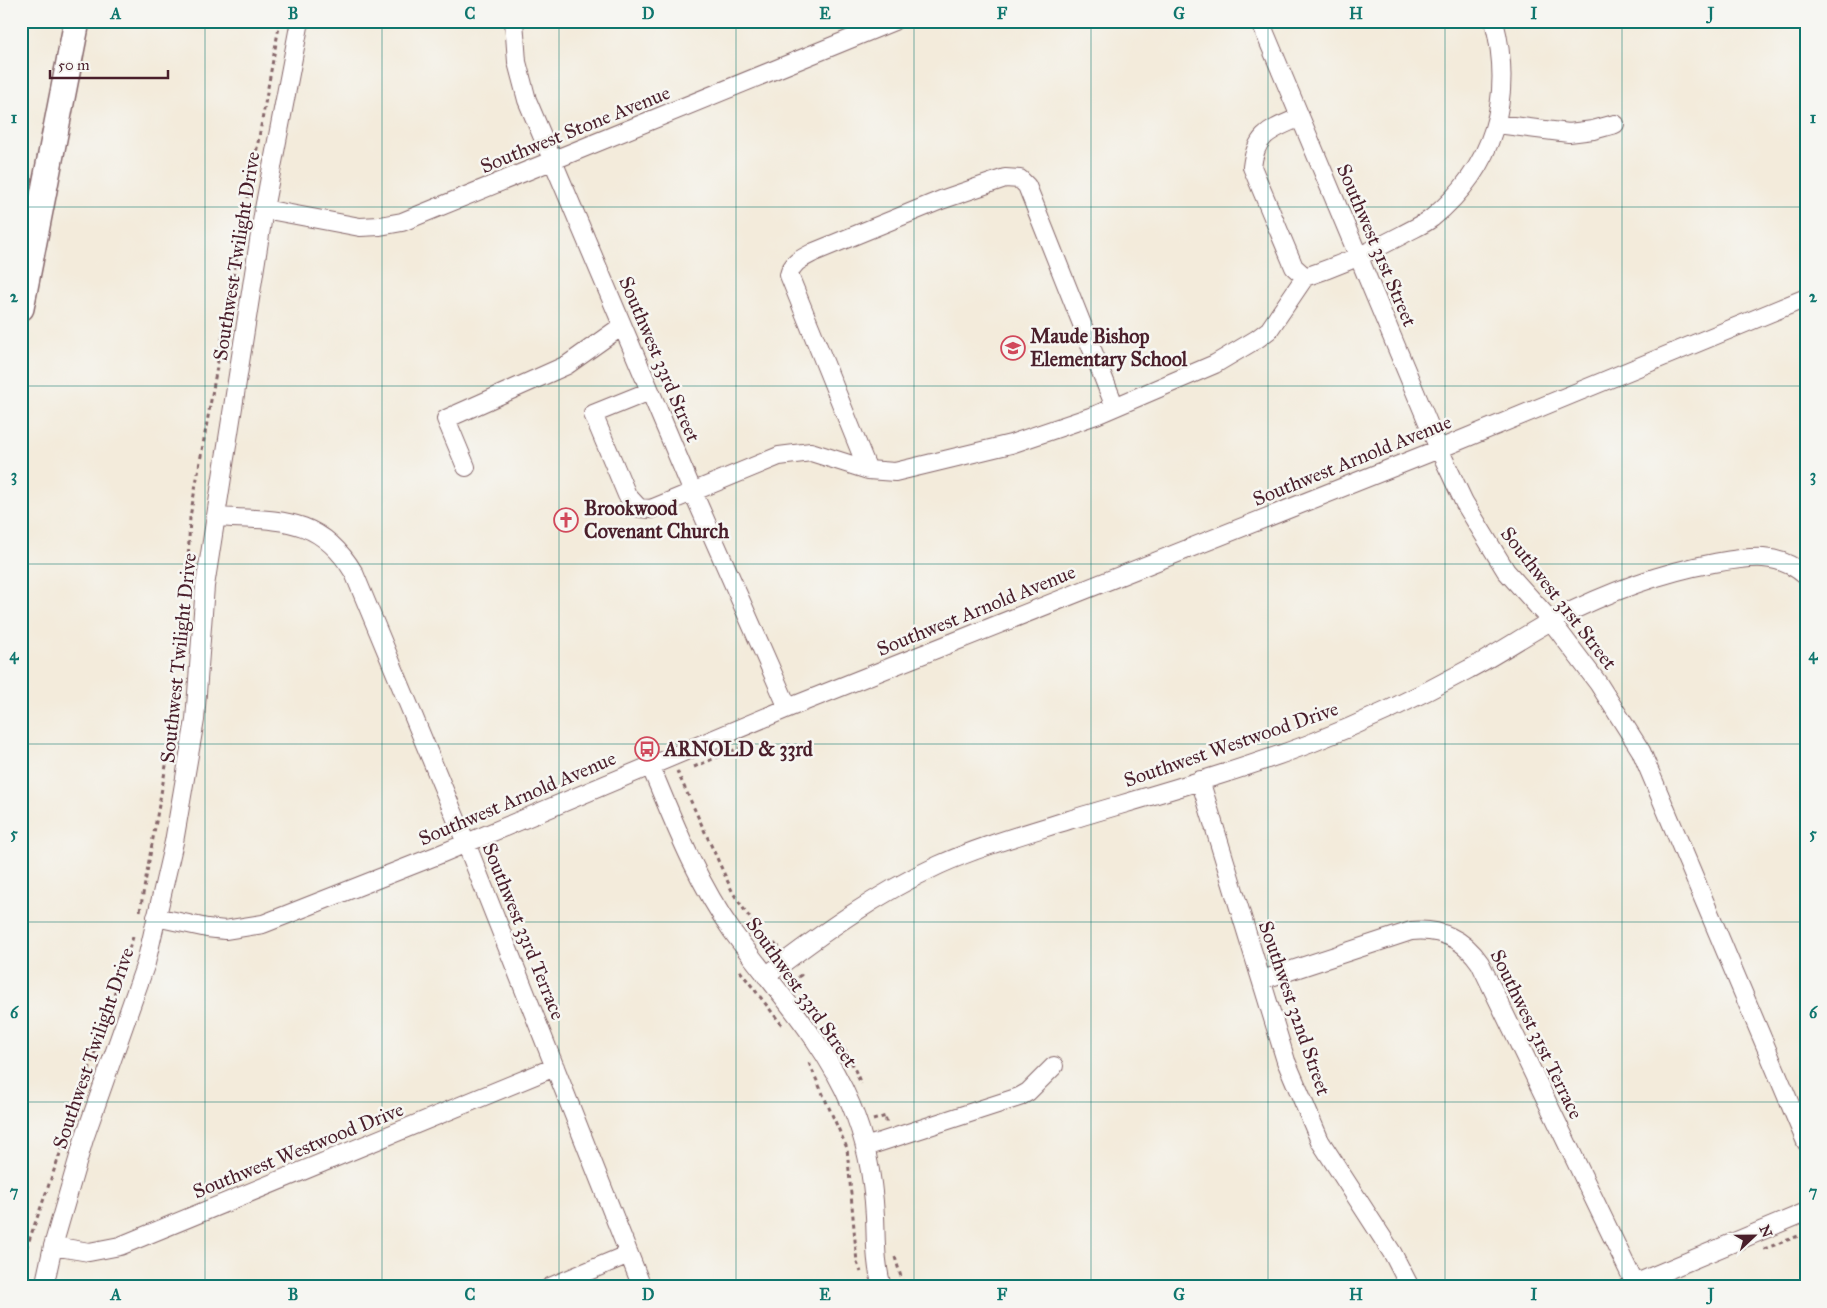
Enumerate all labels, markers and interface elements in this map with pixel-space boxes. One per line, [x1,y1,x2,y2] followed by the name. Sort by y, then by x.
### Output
[110,4,122,23] text: A
[288,4,298,23] text: B
[465,4,476,23] text: C
[642,4,655,23] text: D
[819,4,831,23] text: E
[997,4,1008,23] text: F
[1173,4,1185,23] text: G
[1349,4,1363,23] text: H
[1531,4,1538,23] text: I
[1706,4,1715,24] text: J
[50,48,168,80] scale bar
[58,56,90,74] text: 50 m
[477,80,673,178] street label: Southwest Stone Avenue
[11,108,18,127] text: 1
[1810,108,1817,127] text: 1
[208,150,265,362] street label: Southwest Twilight Drive
[1332,160,1422,330] street label: Southwest 31st Street
[614,272,706,446] street label: Southwest 33rd Street
[10,287,19,306] text: 2
[1809,287,1818,306] text: 2
[1030,324,1188,372] place label: Maude Bishop Elementary School
[1000,335,1026,361] school or university icon: Maude Bishop Elementary School
[1249,409,1455,511] street label: Southwest Arnold Avenue
[11,466,17,486] text: 3
[1810,466,1816,486] text: 3
[584,496,730,543] place label: Brookwood Covenant Church
[553,507,579,533] church icon: Brookwood Covenant Church
[1496,522,1622,674] street label: Southwest 31st Street
[155,552,202,764] street label: Southwest Twilight Drive
[873,559,1079,661] street label: Southwest Arnold Avenue
[10,645,20,665] text: 4
[1809,645,1819,665] text: 4
[1121,696,1341,792] street label: Southwest Westwood Drive
[634,736,660,762] bus stop icon: ARNOLD & 33rd
[662,737,814,762] place label: ARNOLD & 33rd
[415,746,619,850] street label: Southwest Arnold Avenue
[10,824,18,843] text: 5
[1809,824,1817,843] text: 5
[478,839,570,1023] street label: Southwest 33rd Terrace
[741,912,863,1072] street label: Southwest 33rd Street
[1254,918,1336,1098] street label: Southwest 32nd Street
[47,944,140,1152] street label: Southwest Twilight Drive
[1486,945,1588,1123] street label: Southwest 31st Terrace
[10,1003,19,1022] text: 6
[1809,1003,1818,1022] text: 6
[189,1097,407,1203] street label: Southwest Westwood Drive
[10,1182,19,1201] text: 7
[1809,1182,1818,1201] text: 7
[1730,1210,1780,1260] north arrow
[1755,1223,1776,1240] text: N
[110,1285,122,1304] text: A
[288,1285,298,1304] text: B
[465,1285,476,1304] text: C
[642,1285,655,1304] text: D
[819,1285,831,1304] text: E
[997,1285,1008,1304] text: F
[1173,1285,1185,1304] text: G
[1349,1285,1363,1304] text: H
[1531,1285,1538,1304] text: I
[1706,1285,1715,1305] text: J

